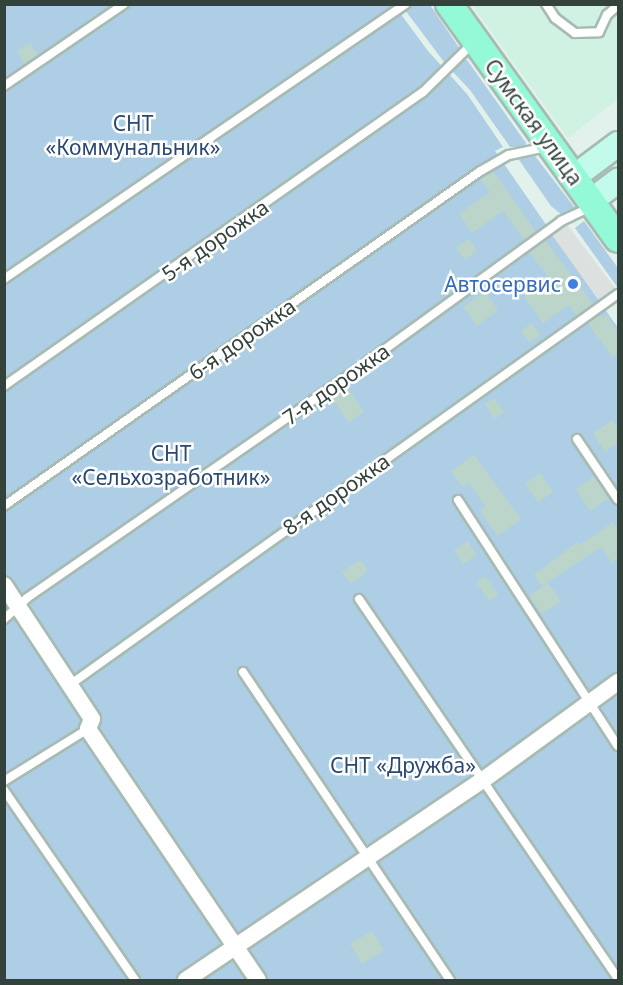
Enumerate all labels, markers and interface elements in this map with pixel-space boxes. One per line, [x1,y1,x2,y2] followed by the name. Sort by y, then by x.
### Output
[480,54,588,190] street label: Сумская улица
[46,110,220,160] park label: СНТ «Коммунальник»
[157,194,273,286] street label: 5-я дорожка
[444,271,561,297] place label: Автосервис
[566,277,580,291] marker: Автосервис
[184,293,300,385] street label: 6-я дорожка
[278,338,394,430] street label: 7-я дорожка
[72,440,270,490] park label: СНТ «Сельхозработник»
[278,448,394,540] street label: 8-я дорожка
[330,752,476,778] park label: СНТ «Дружба»

